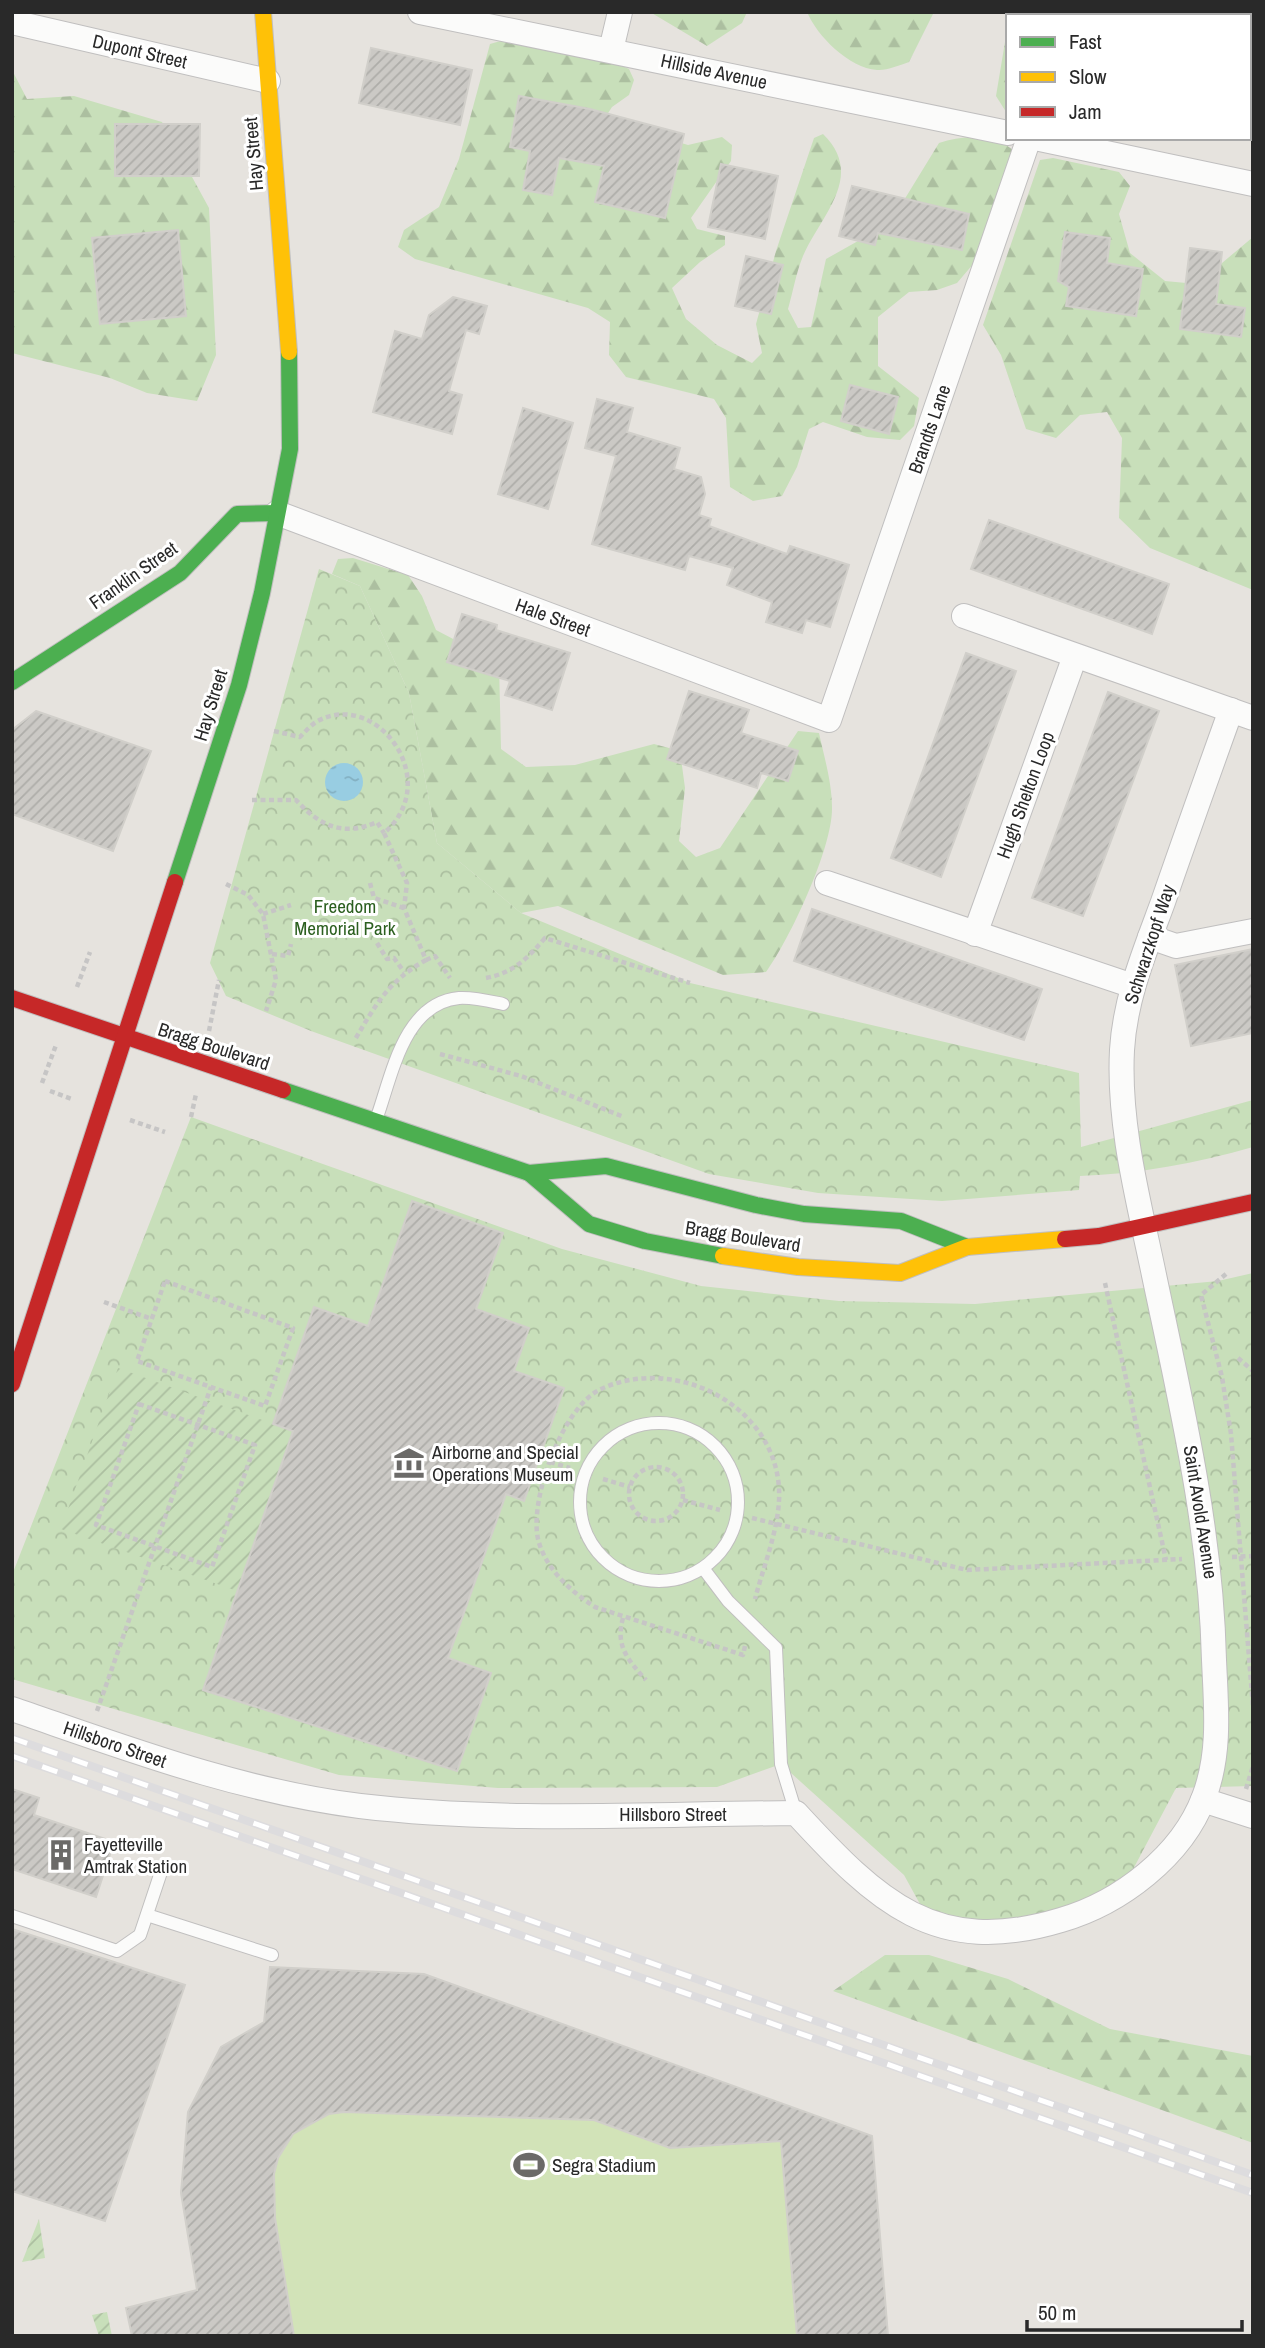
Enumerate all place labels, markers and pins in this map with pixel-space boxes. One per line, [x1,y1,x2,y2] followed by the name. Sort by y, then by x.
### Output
[431,1439,578,1487] place label: Airborne and Special Operations Museum
[392,1446,426,1480] museum icon: Airborne and Special Operations Museum
[83,1831,187,1879] place label: Fayetteville Amtrak Station
[44,1838,78,1872] building icon: Fayetteville Amtrak Station
[512,2148,546,2182] sports icon: Segra Stadium
[552,2152,656,2178] place label: Segra Stadium

